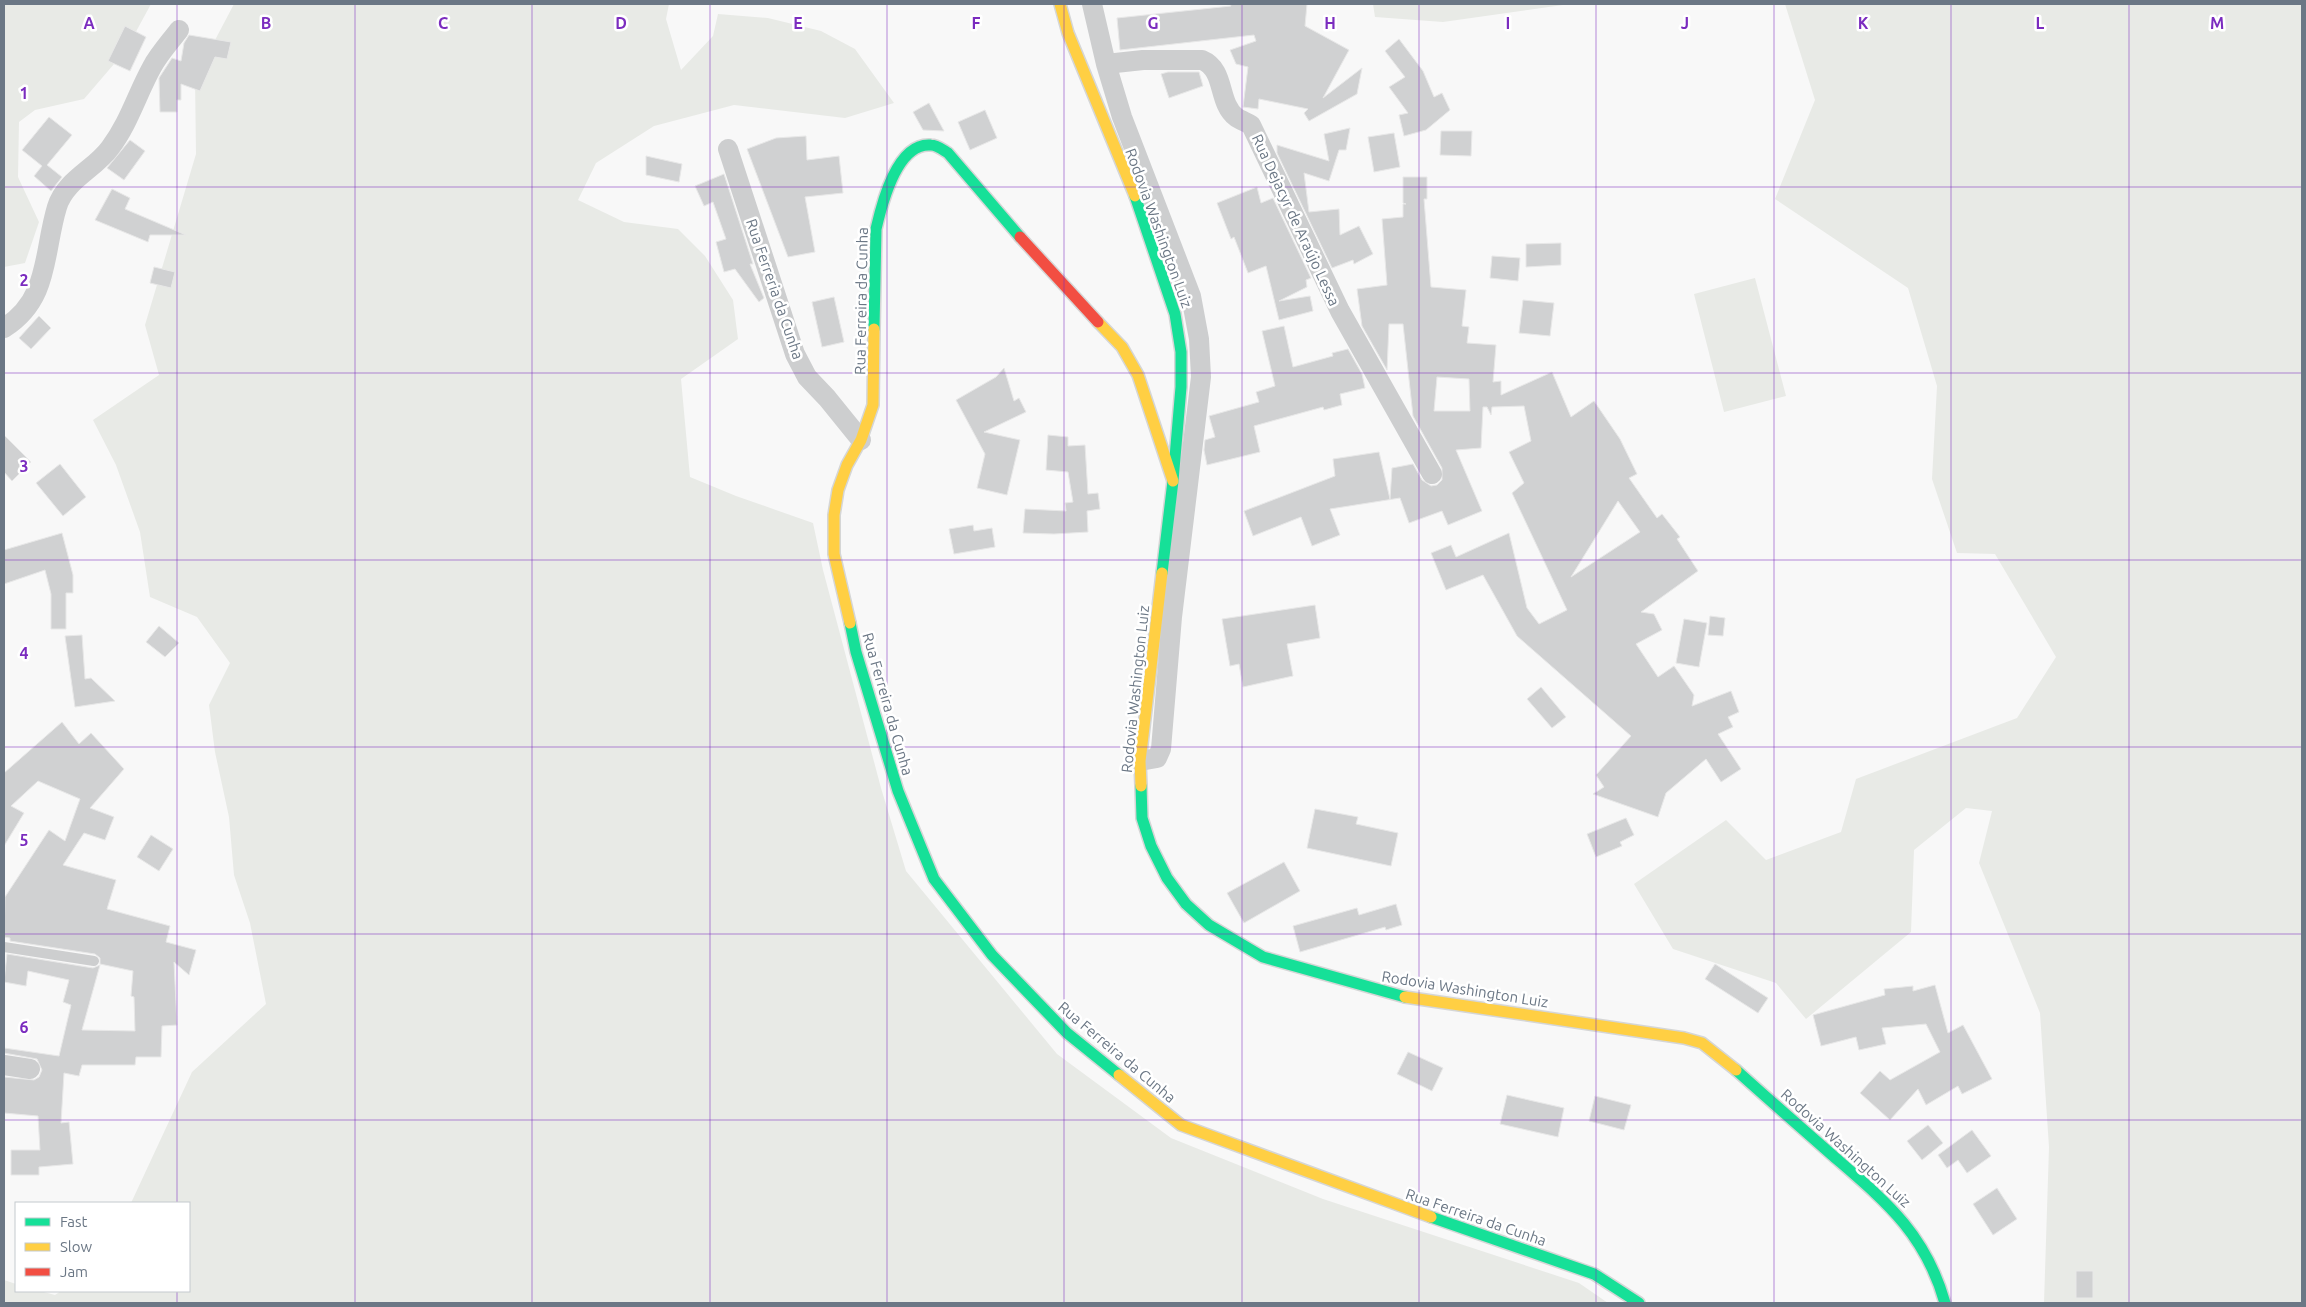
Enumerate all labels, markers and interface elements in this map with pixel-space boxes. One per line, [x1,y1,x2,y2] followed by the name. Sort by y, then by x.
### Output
[83,14,95,32] text: A
[261,14,271,32] text: B
[438,14,448,32] text: C
[615,14,627,32] text: D
[793,14,803,32] text: E
[972,14,981,32] text: F
[1147,14,1159,32] text: G
[1324,14,1336,32] text: H
[1506,14,1510,32] text: I
[1681,14,1689,32] text: J
[1858,14,1869,32] text: K
[2036,14,2045,32] text: L
[2210,14,2224,32] text: M
[19,84,29,102] text: 1
[1249,131,1343,309] street label: Rua Dejacyr de Araújo Lessa
[1122,146,1196,310] street label: Rodovia Washington Luiz
[743,216,807,362] street label: Rua Ferreria da Cunha
[851,227,871,375] street label: Rua Ferreira da Cunha
[19,271,29,289] text: 2
[19,457,29,475] text: 3
[1118,604,1152,774] street label: Rodovia Washington Luiz
[859,631,917,777] street label: Rua Ferreira da Cunha
[19,644,29,662] text: 4
[19,831,29,849] text: 5
[1381,967,1550,1011] street label: Rodovia Washington Luiz
[1055,998,1179,1106] street label: Rua Ferreira da Cunha
[19,1018,29,1036] text: 6
[1778,1085,1914,1211] street label: Rodovia Washington Luiz
[1403,1185,1549,1249] street label: Rua Ferreira da Cunha
[15,1202,190,1292] legend
[60,1213,88,1230] text: Fast
[60,1238,93,1255] text: Slow
[60,1263,88,1280] text: Jam

